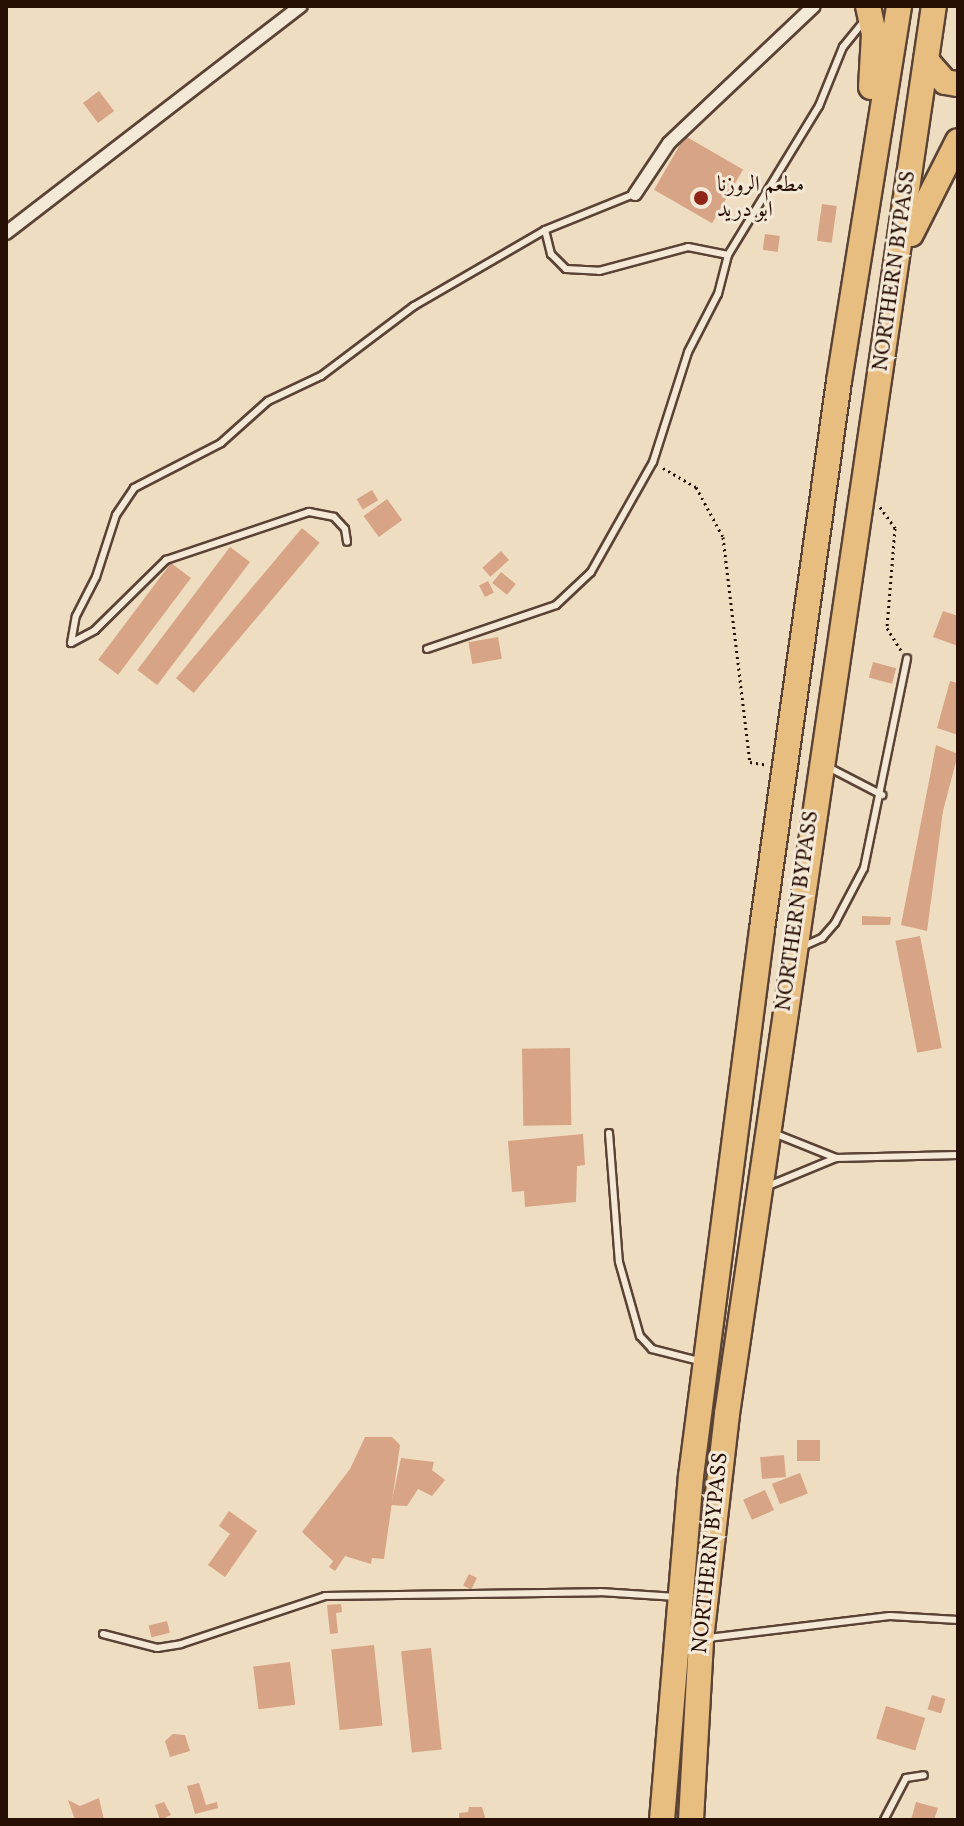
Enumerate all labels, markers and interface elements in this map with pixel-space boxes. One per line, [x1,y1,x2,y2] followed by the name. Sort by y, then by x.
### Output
[868,169,922,373] street label: NORTHERN BYPASS
[717,172,804,224] place label: مطعم الروزنا ابو دريد
[692,189,710,207] marker: مطعم الروزنا ابو دريد
[771,809,825,1013] street label: NORTHERN BYPASS
[687,1451,735,1655] street label: NORTHERN BYPASS

